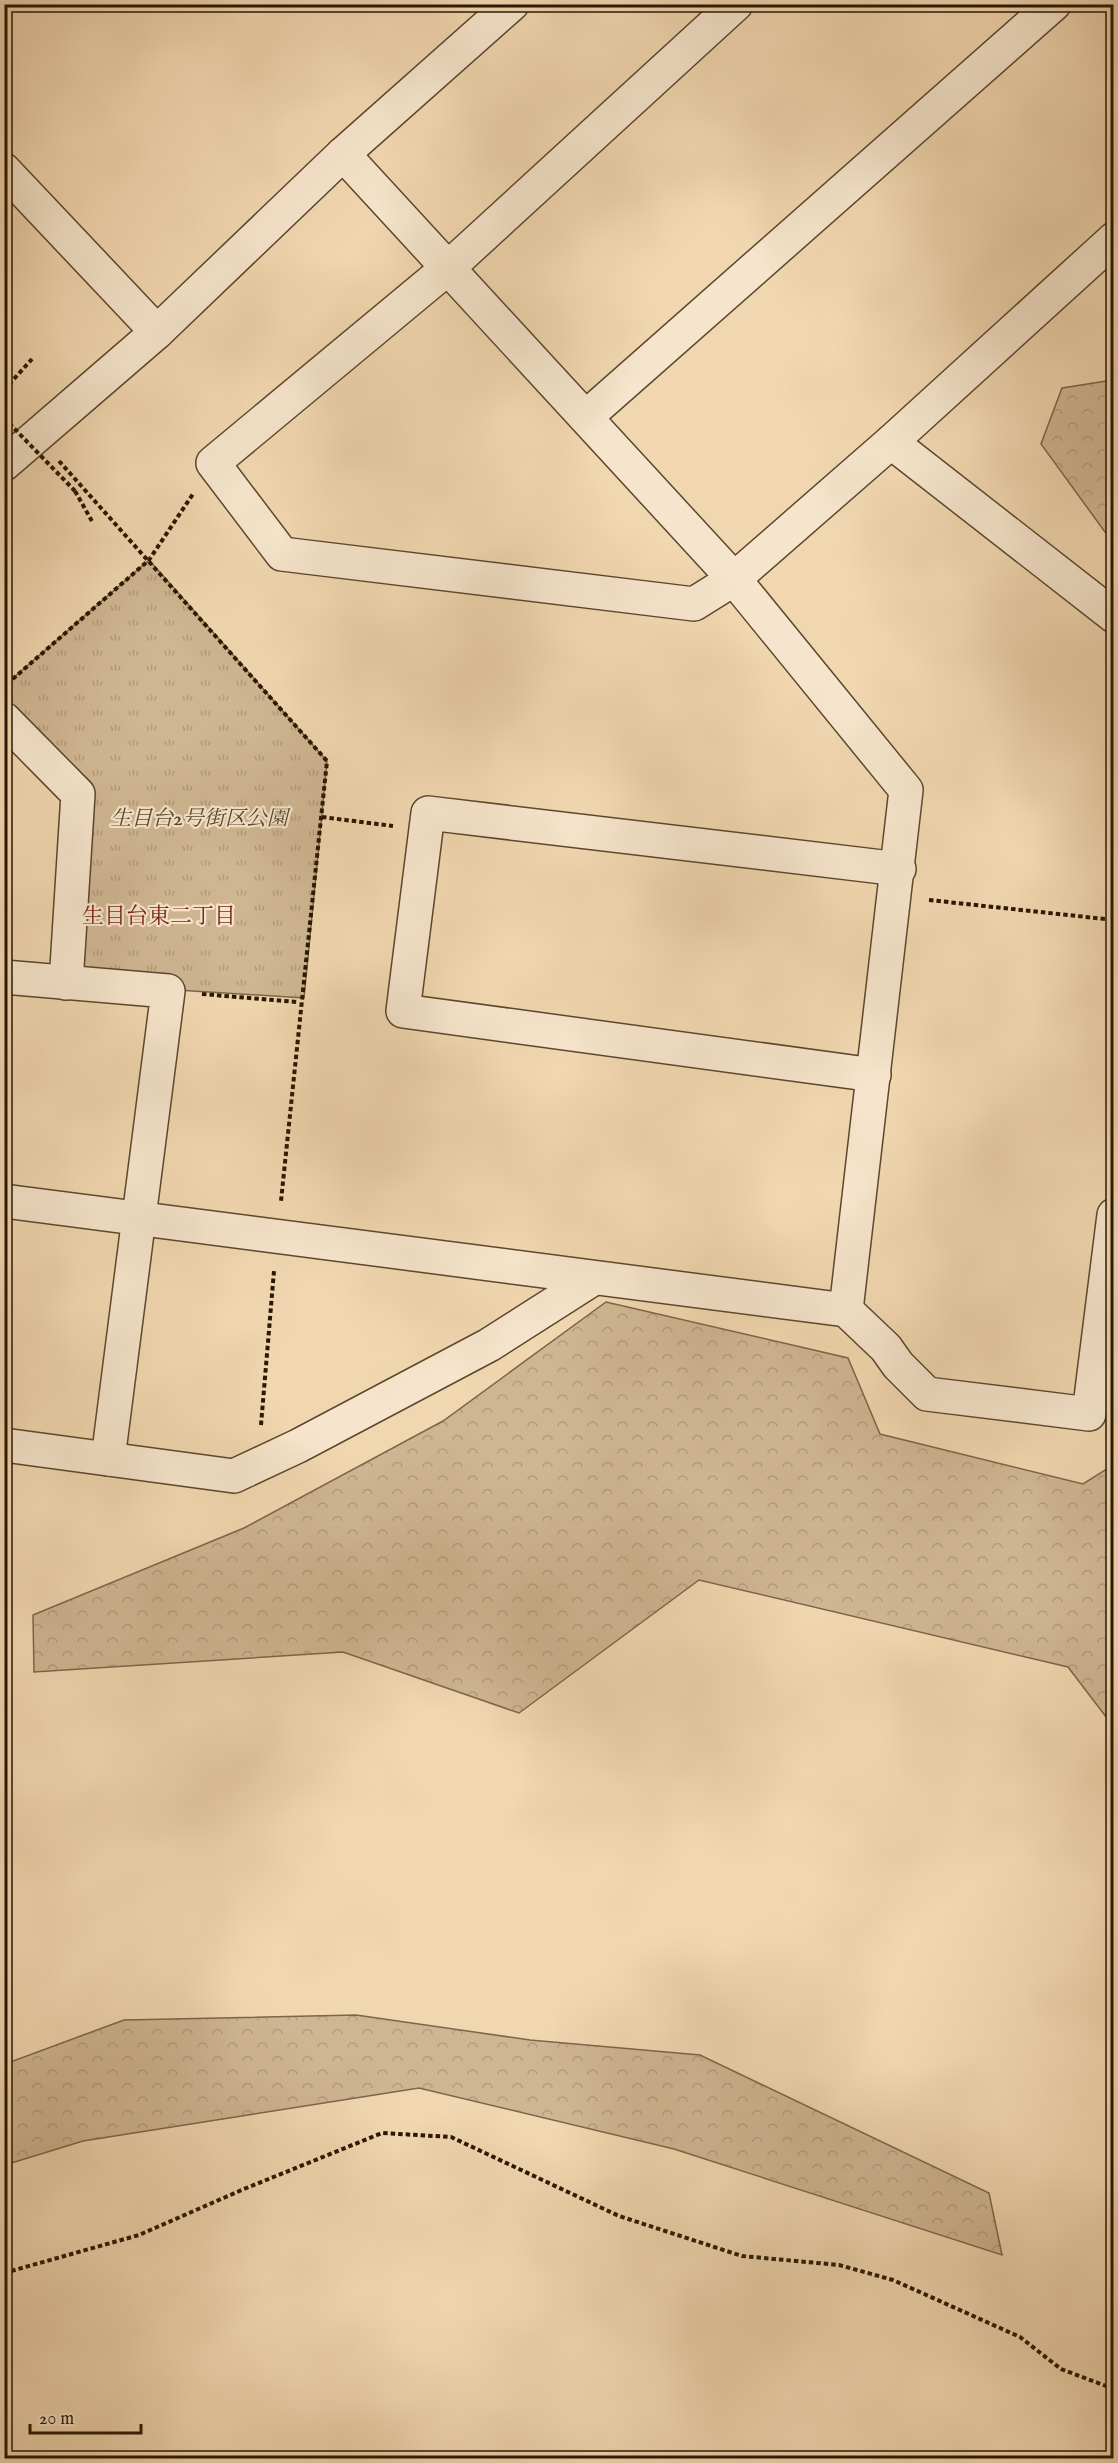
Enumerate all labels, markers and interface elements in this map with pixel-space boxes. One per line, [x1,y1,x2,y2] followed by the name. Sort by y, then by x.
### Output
[110,806,291,833] park label: 生目台2号街区公園
[82,903,236,931] district label: 生目台東二丁目
[30,2397,141,2435] scale bar
[39,2408,74,2431] text: 20 m

